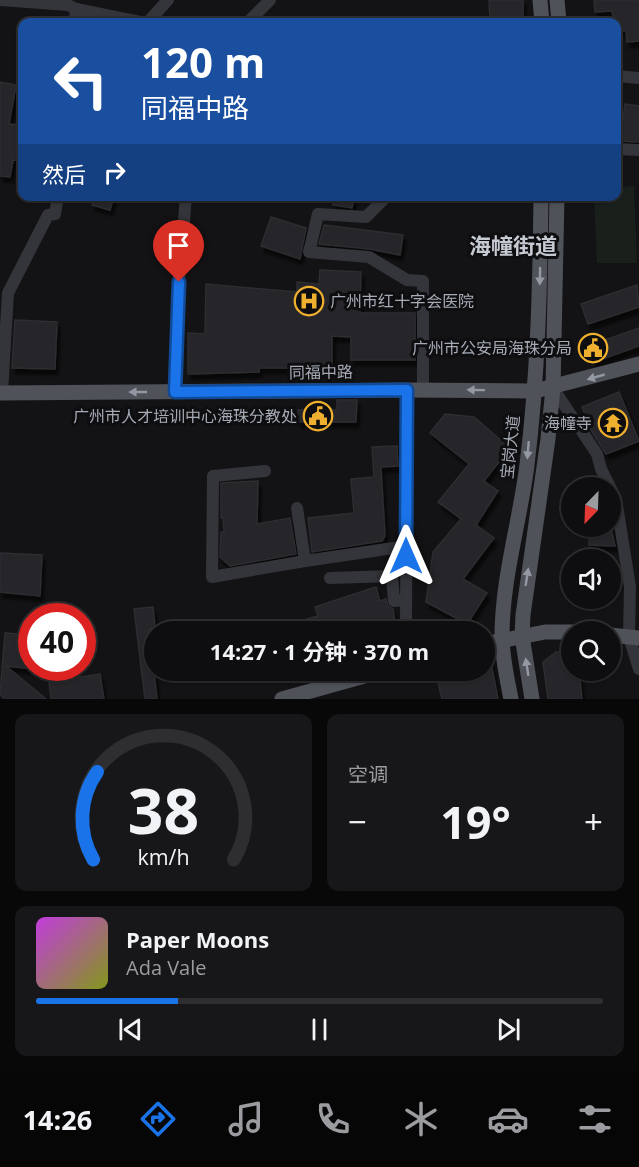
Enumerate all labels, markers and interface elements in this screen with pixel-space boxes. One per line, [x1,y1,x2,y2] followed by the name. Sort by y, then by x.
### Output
[141,33,265,90] text: 120 m
[42,42,120,120] icon: left
[141,89,249,126] text: 同福中路
[98,156,131,189] icon: right
[42,159,86,189] text: 然后
[153,220,204,282] pin
[162,229,195,262] icon: arrive
[469,230,557,260] district label: 海幢街道
[535,266,545,285] one-way arrow
[293,285,325,317] hospital icon: 广州市红十字会医院
[330,290,474,312] place label: 广州市红十字会医院
[577,332,609,364] public building icon: 广州市公安局海珠分局
[412,337,572,359] place label: 广州市公安局海珠分局
[289,360,353,384] street label: 同福中路
[587,372,605,382] one-way arrow
[467,386,486,395] one-way arrow
[129,387,148,397] one-way arrow
[302,400,334,432] public building icon: 广州市人才培训中心海珠分教处
[73,405,297,427] place label: 广州市人才培训中心海珠分教处
[597,407,629,439] temple icon: 海幢寺
[544,412,592,434] place label: 海幢寺
[496,414,524,480] street label: 宝岗大道
[523,440,533,459] one-way arrow
[561,477,621,537] north arrow
[561,477,621,681] map controls
[374,524,438,588] position arrow
[561,549,621,609] button: sound
[522,568,531,587] one-way arrow
[18,603,96,681] speed limit sign: 40
[561,621,621,681] button: search
[210,636,429,666] text: 14:27 · 1 分钟 · 370 m
[523,658,532,677] one-way arrow
[348,761,388,788] text: 空调
[128,767,199,852] text: 38
[440,791,511,852] text: 19°
[348,799,367,844] text: −
[584,799,603,844] text: +
[137,842,190,871] text: km/h
[126,924,269,954] text: Paper Moons
[126,954,207,981] text: Ada Vale
[114,1013,147,1046] icon: previous
[303,1013,336,1046] icon: pause
[492,1013,525,1046] icon: next
[137,1098,179,1140] icon: directions
[225,1098,267,1140] icon: music
[312,1098,354,1140] icon: phone
[400,1098,442,1140] icon: climate
[487,1098,529,1140] icon: car
[574,1098,616,1140] icon: filters
[23,1101,92,1138] text: 14:26

